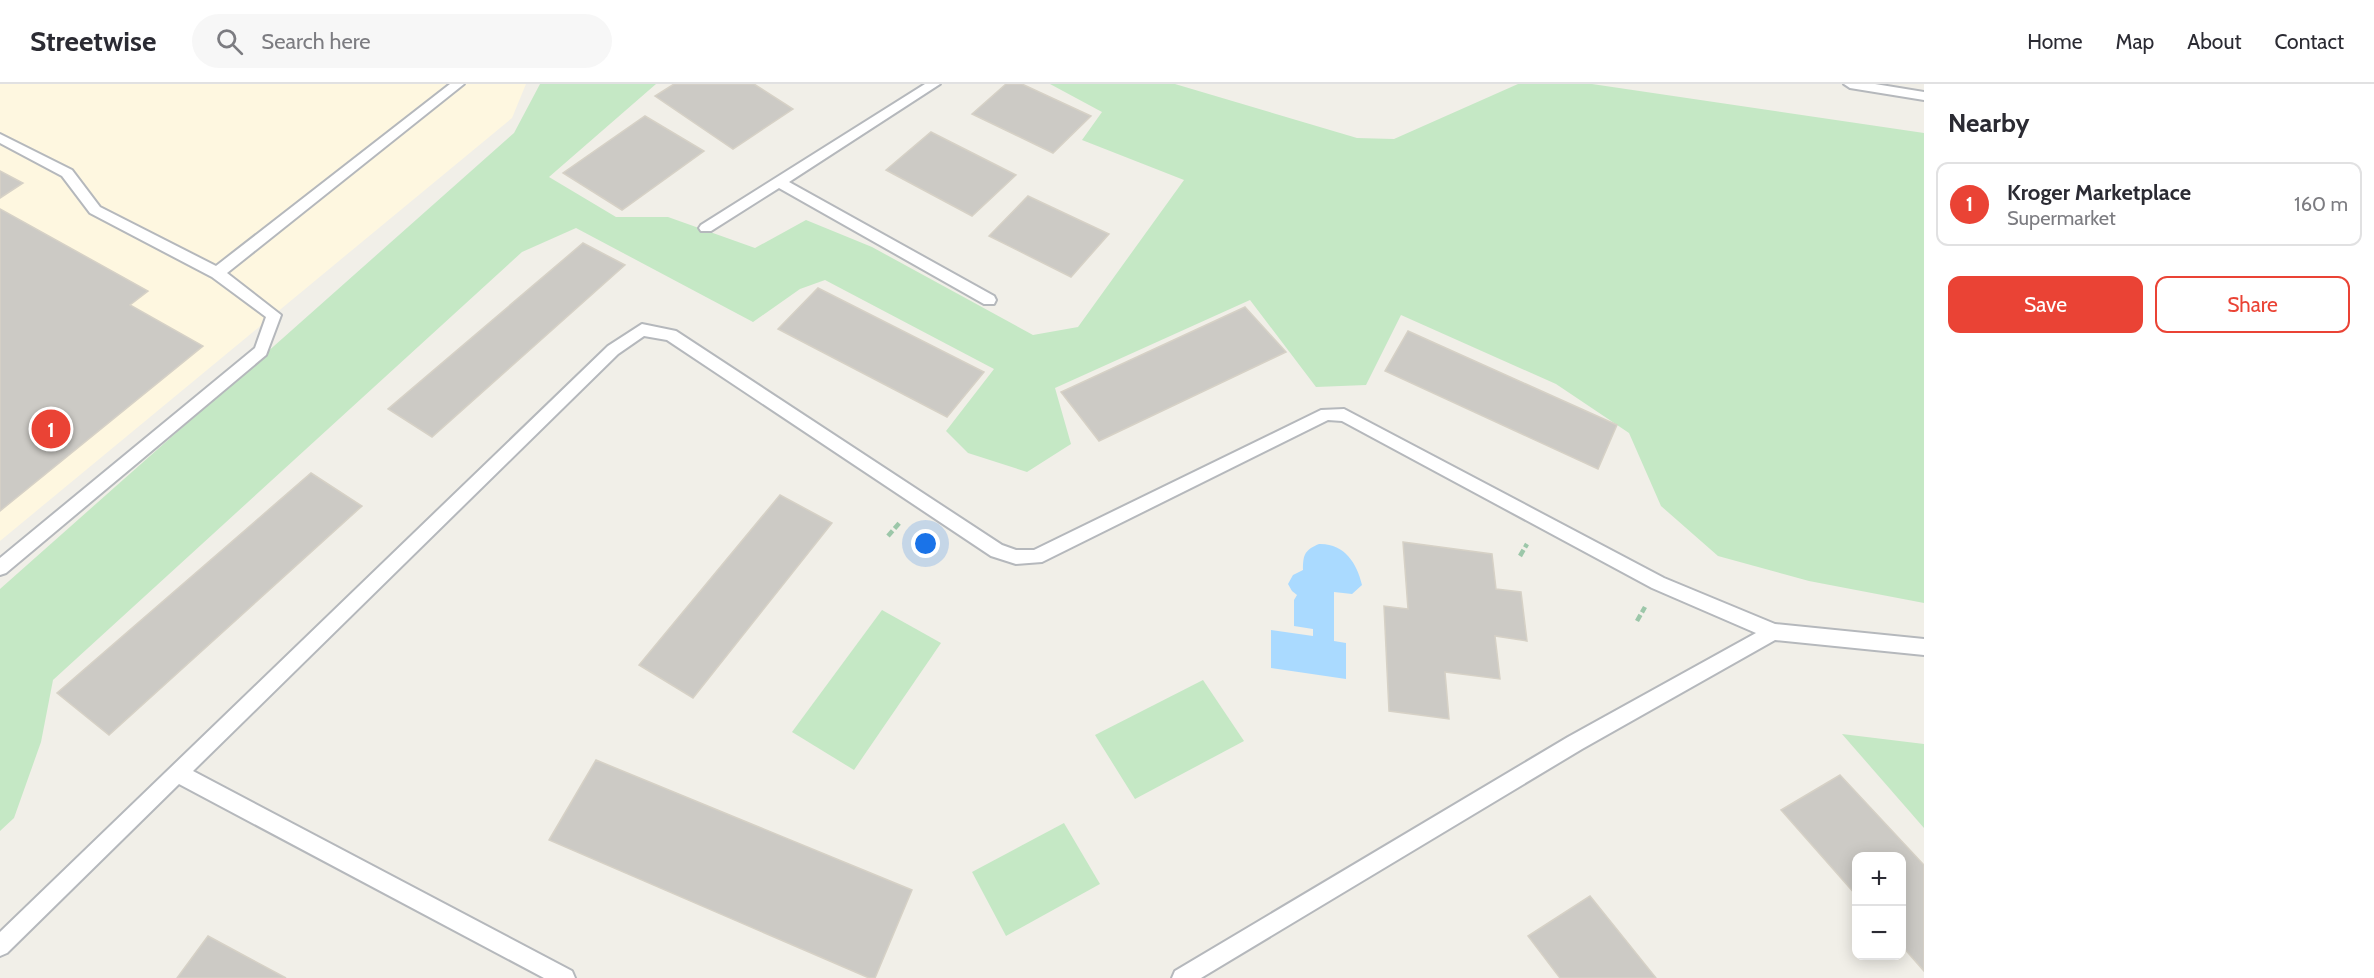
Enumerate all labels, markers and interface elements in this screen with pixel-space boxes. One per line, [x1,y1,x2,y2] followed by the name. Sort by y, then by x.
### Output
[192,14,612,68] search box
[30,24,156,58] text: Streetwise
[213,25,246,58] icon: search
[261,28,371,55] text: Search here
[2027,29,2083,54] text: Home
[2116,29,2154,54] text: Map
[2187,29,2241,54] text: About
[2274,29,2344,54] text: Contact
[1948,107,2029,139] text: Nearby
[2007,179,2191,206] text: Kroger Marketplace
[1966,192,1973,216] text: 1
[2294,192,2348,216] text: 160 m
[2007,206,2116,230] text: Supermarket
[1948,276,2143,333] button: Save
[2155,276,2350,333] button: Share
[32,406,70,452] pin: 1
[911,529,940,558] your location
[1852,852,1906,960] map controls
[1852,852,1906,906] button: +
[1852,906,1906,960] button: −

